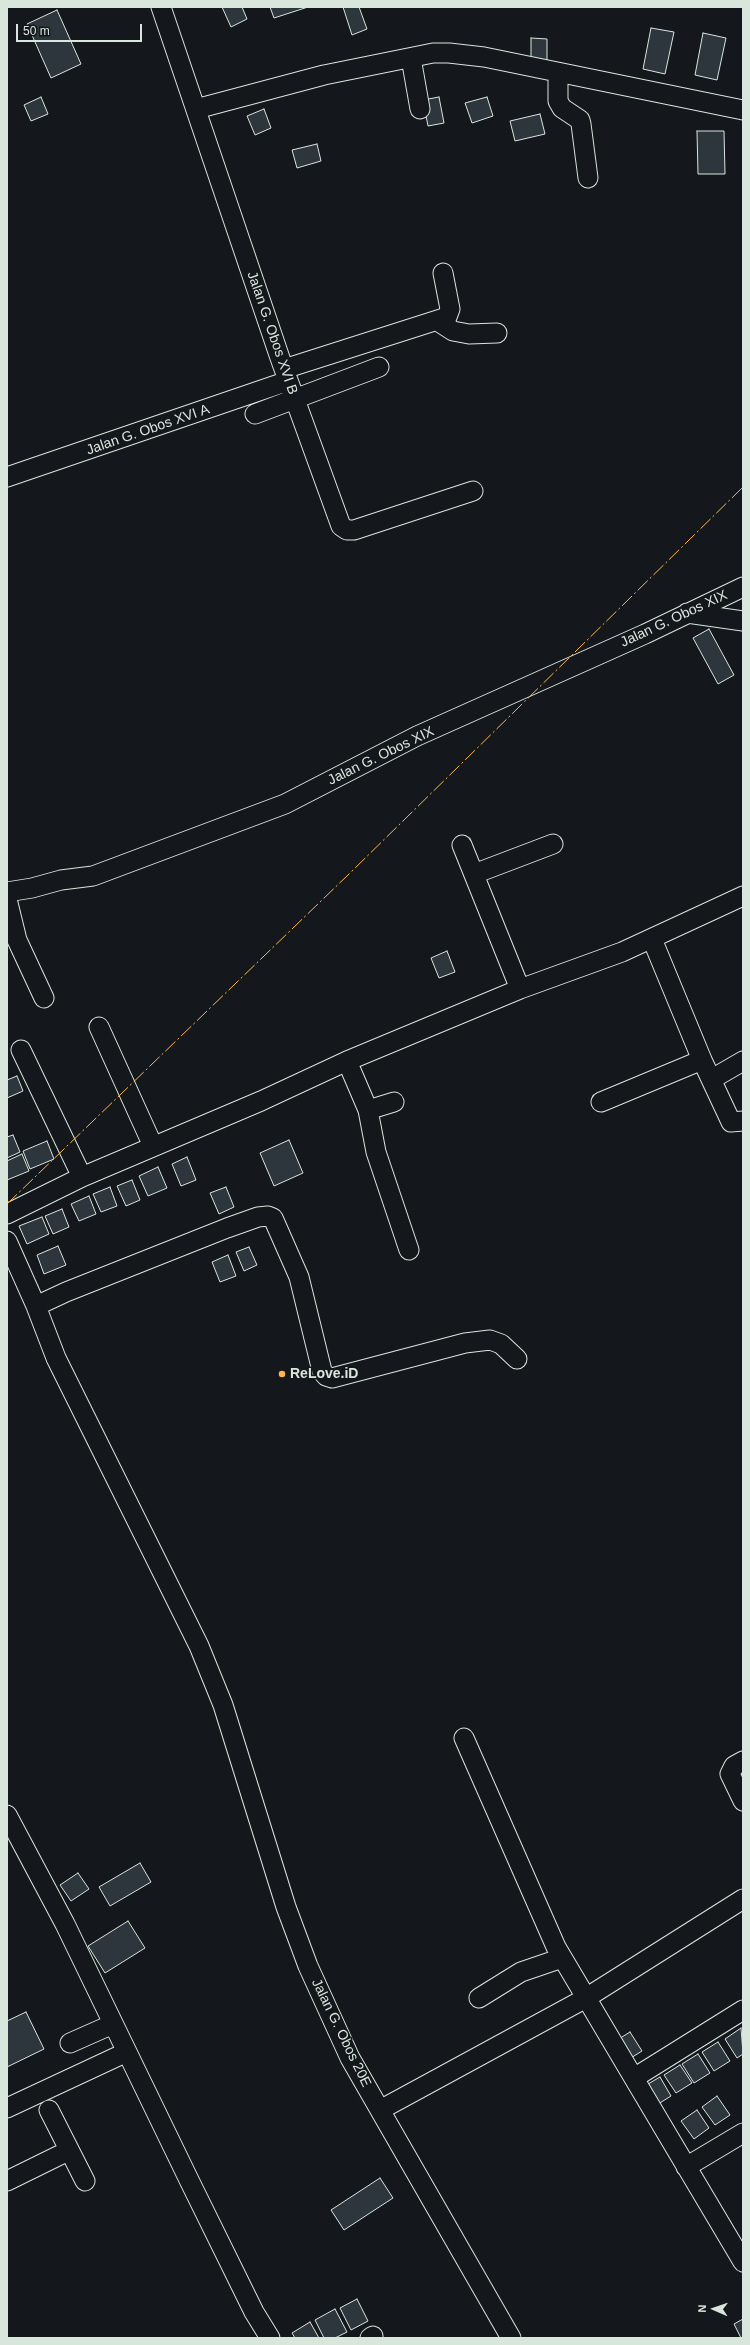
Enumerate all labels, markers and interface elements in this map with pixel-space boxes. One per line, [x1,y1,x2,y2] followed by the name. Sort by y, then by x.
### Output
[18,16,144,42] scale bar
[23,24,50,38] text: 50 m
[243,269,301,397] street label: Jalan G. Obos XVI B
[84,401,212,459] street label: Jalan G. Obos XVI A
[618,587,730,651] street label: Jalan G. Obos XIX
[325,723,437,789] street label: Jalan G. Obos XIX
[290,1366,358,1382] place label: ReLove.iD
[277,1369,287,1379] marker: ReLove.iD
[308,1976,374,2090] street label: Jalan G. Obos 20E
[694,2289,734,2329] north arrow
[696,2304,708,2313] text: N

